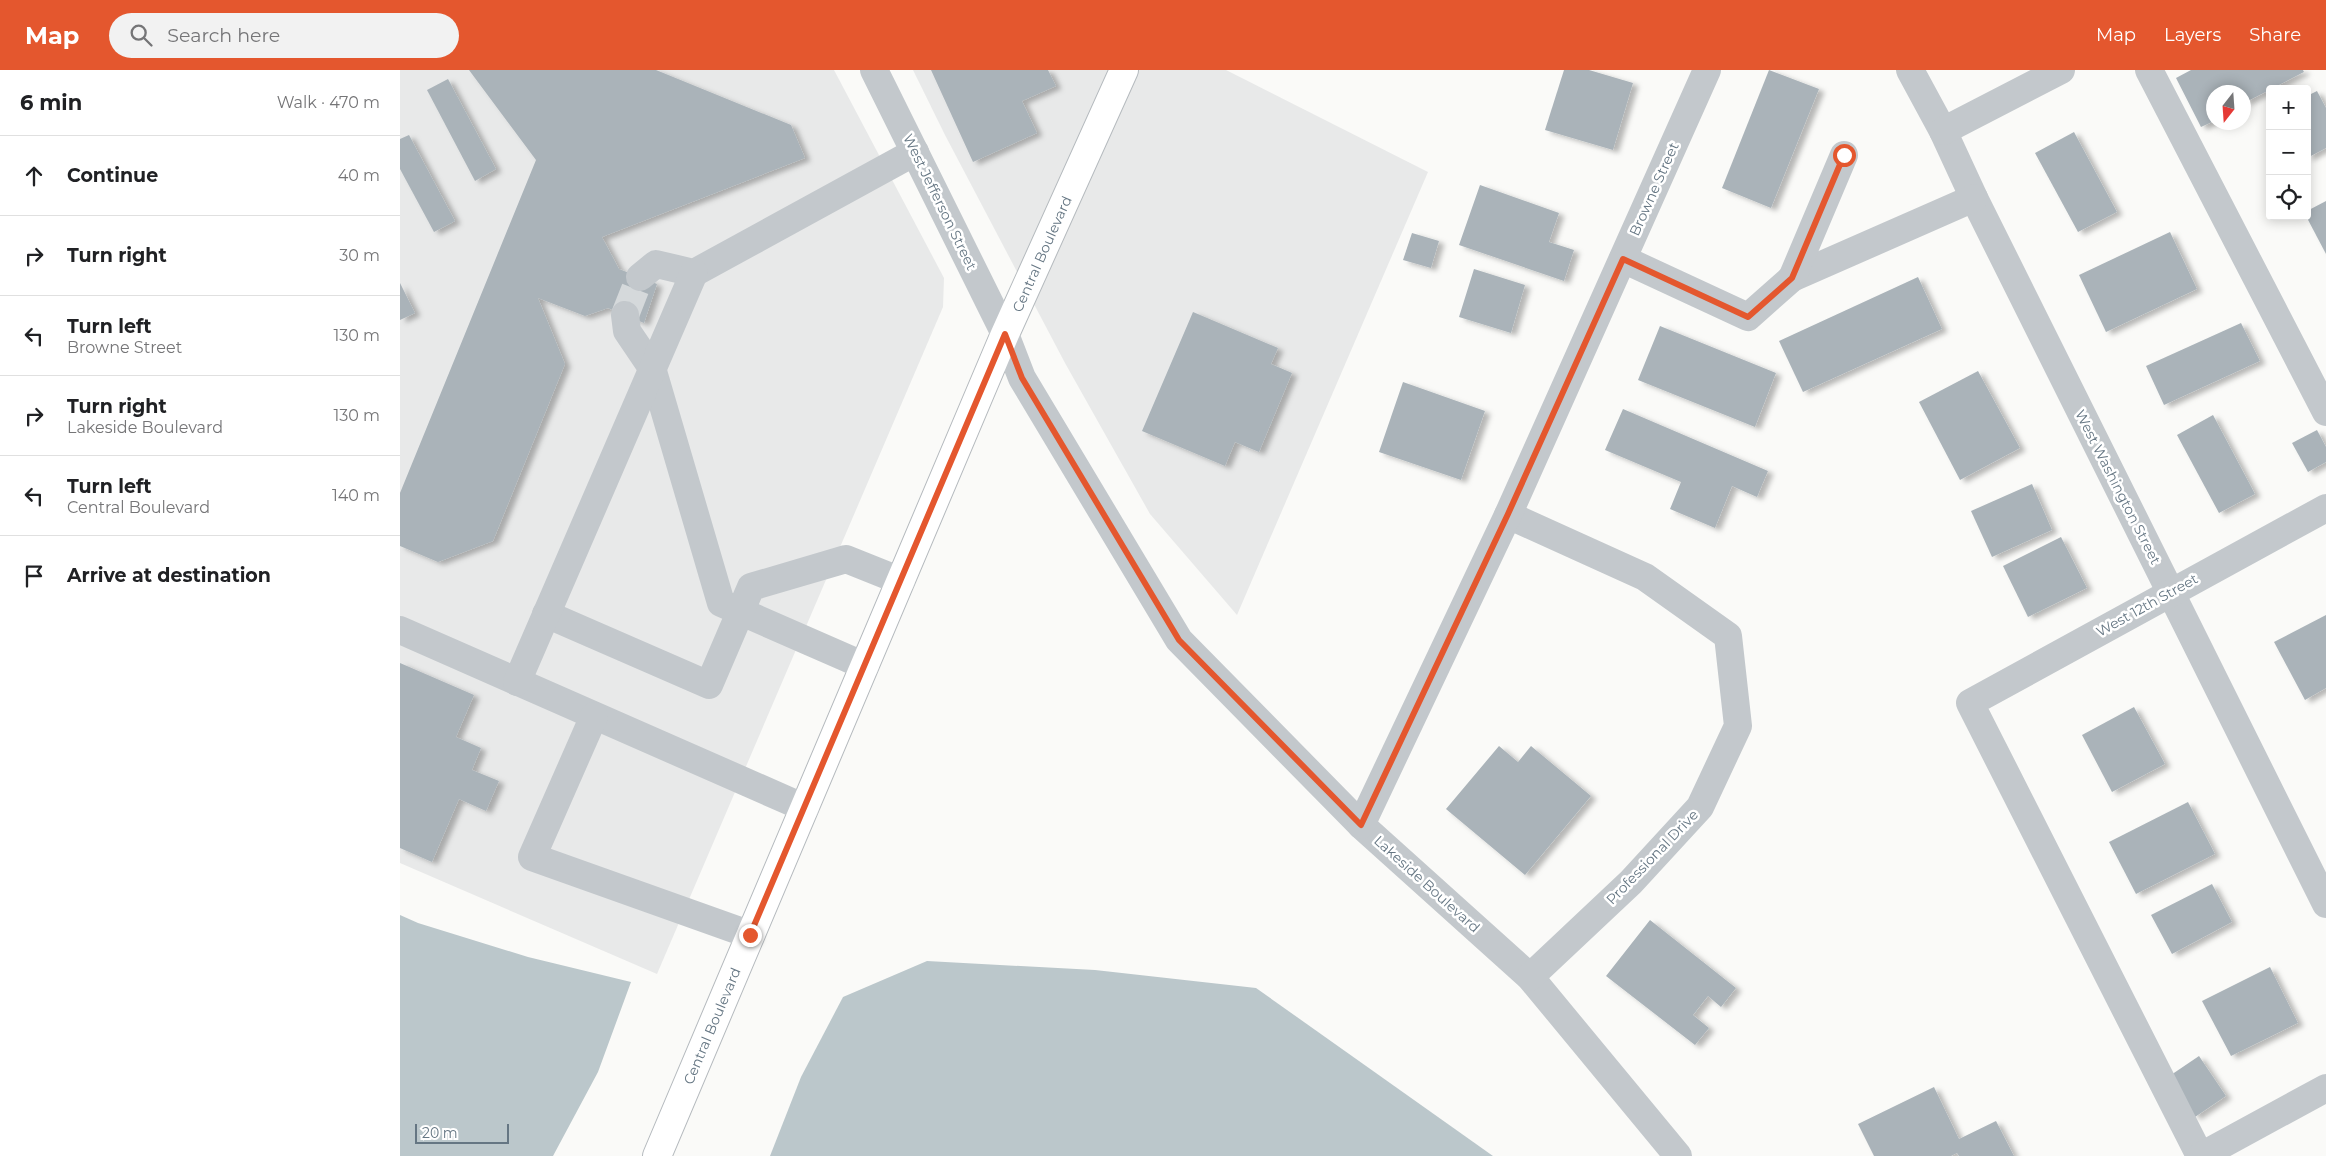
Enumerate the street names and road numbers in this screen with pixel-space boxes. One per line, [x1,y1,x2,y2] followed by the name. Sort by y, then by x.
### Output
[899,131,981,273] street label: West Jefferson Street
[1625,139,1683,239] street label: Browne Street
[1008,193,1076,315] street label: Central Boulevard
[2071,407,2165,568] street label: West Washington Street
[2093,569,2201,640] street label: West 12th Street
[1602,806,1702,908] street label: Professional Drive
[1370,832,1484,936] street label: Lakeside Boulevard
[679,965,745,1087] street label: Central Boulevard

